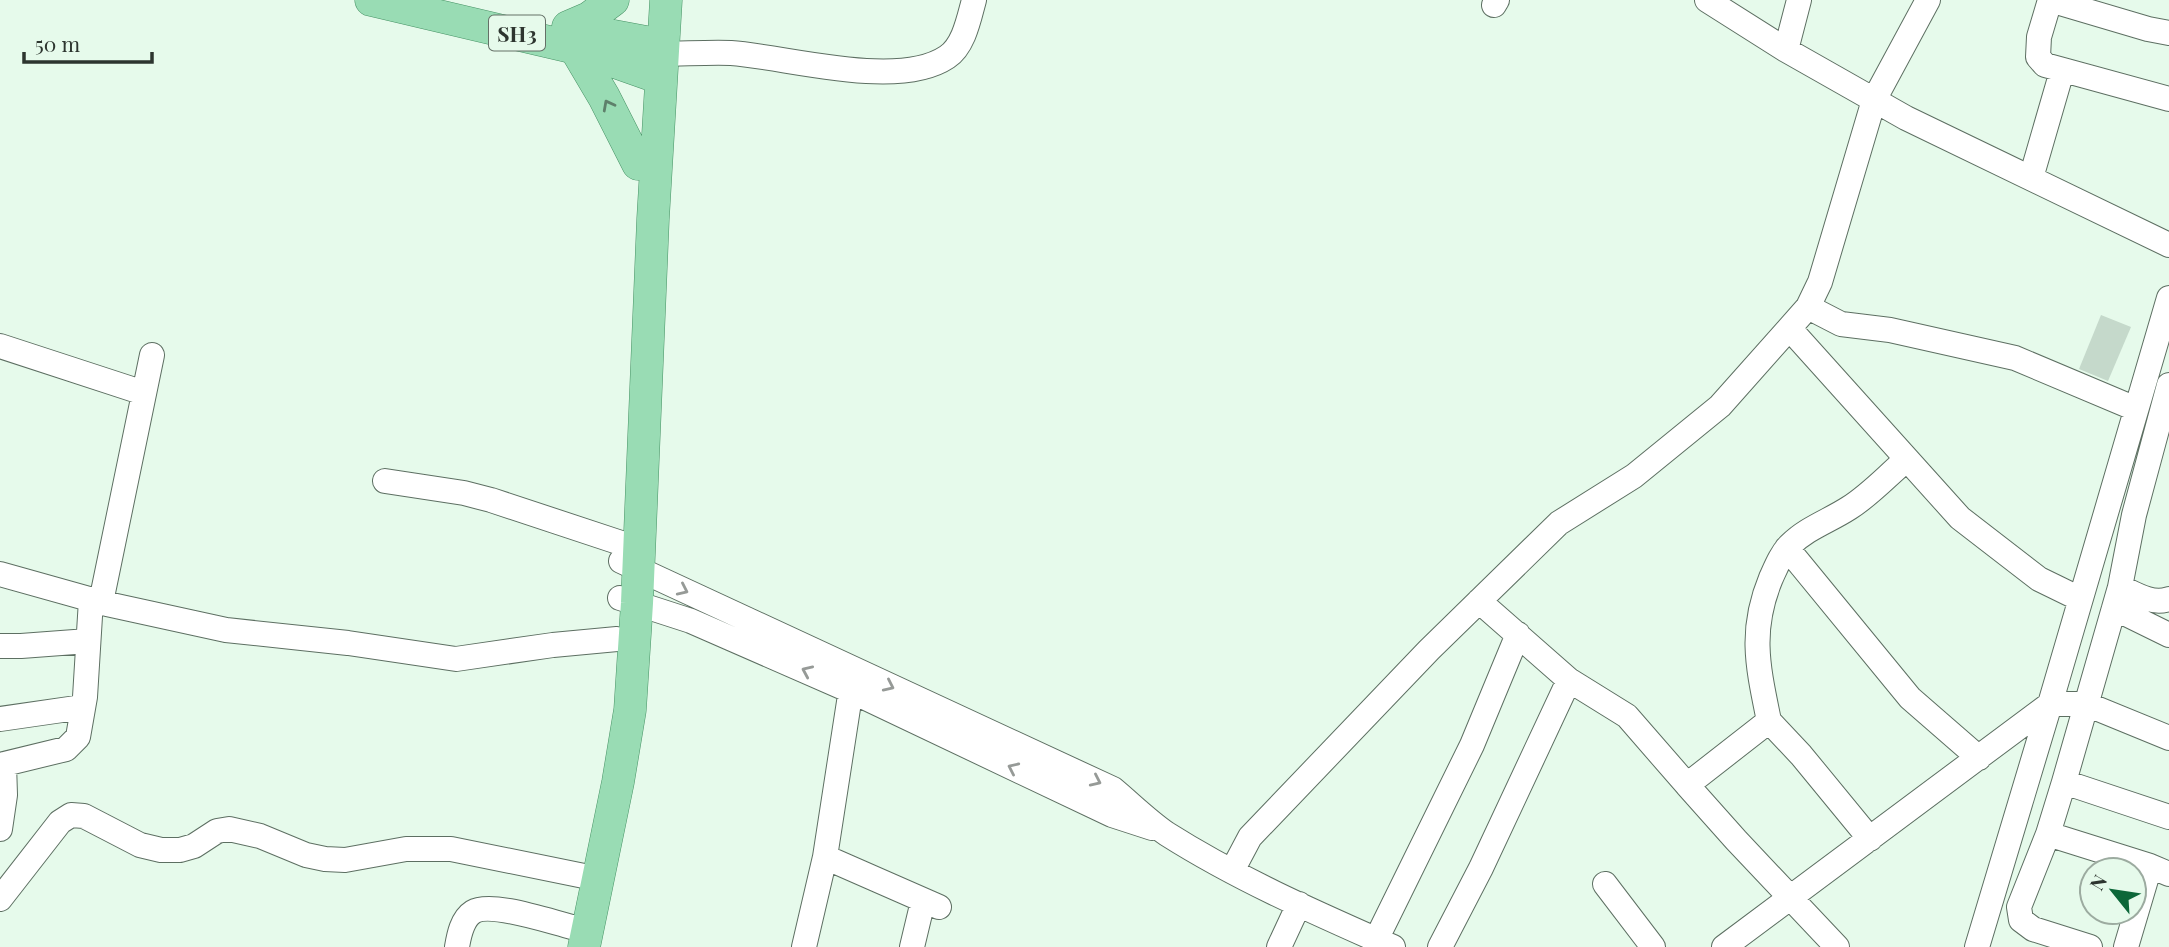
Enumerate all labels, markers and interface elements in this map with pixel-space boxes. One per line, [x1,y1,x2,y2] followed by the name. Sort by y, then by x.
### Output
[489,16,545,50] road number: SH3
[24,21,152,65] scale bar
[35,29,81,57] text: 50 m
[603,100,616,112] one-way arrow
[676,582,688,596] one-way arrow
[801,665,814,679] one-way arrow
[882,677,894,691] one-way arrow
[1008,762,1020,776] one-way arrow
[1089,773,1101,787] one-way arrow
[2078,856,2148,926] north arrow
[2083,869,2112,894] text: N

